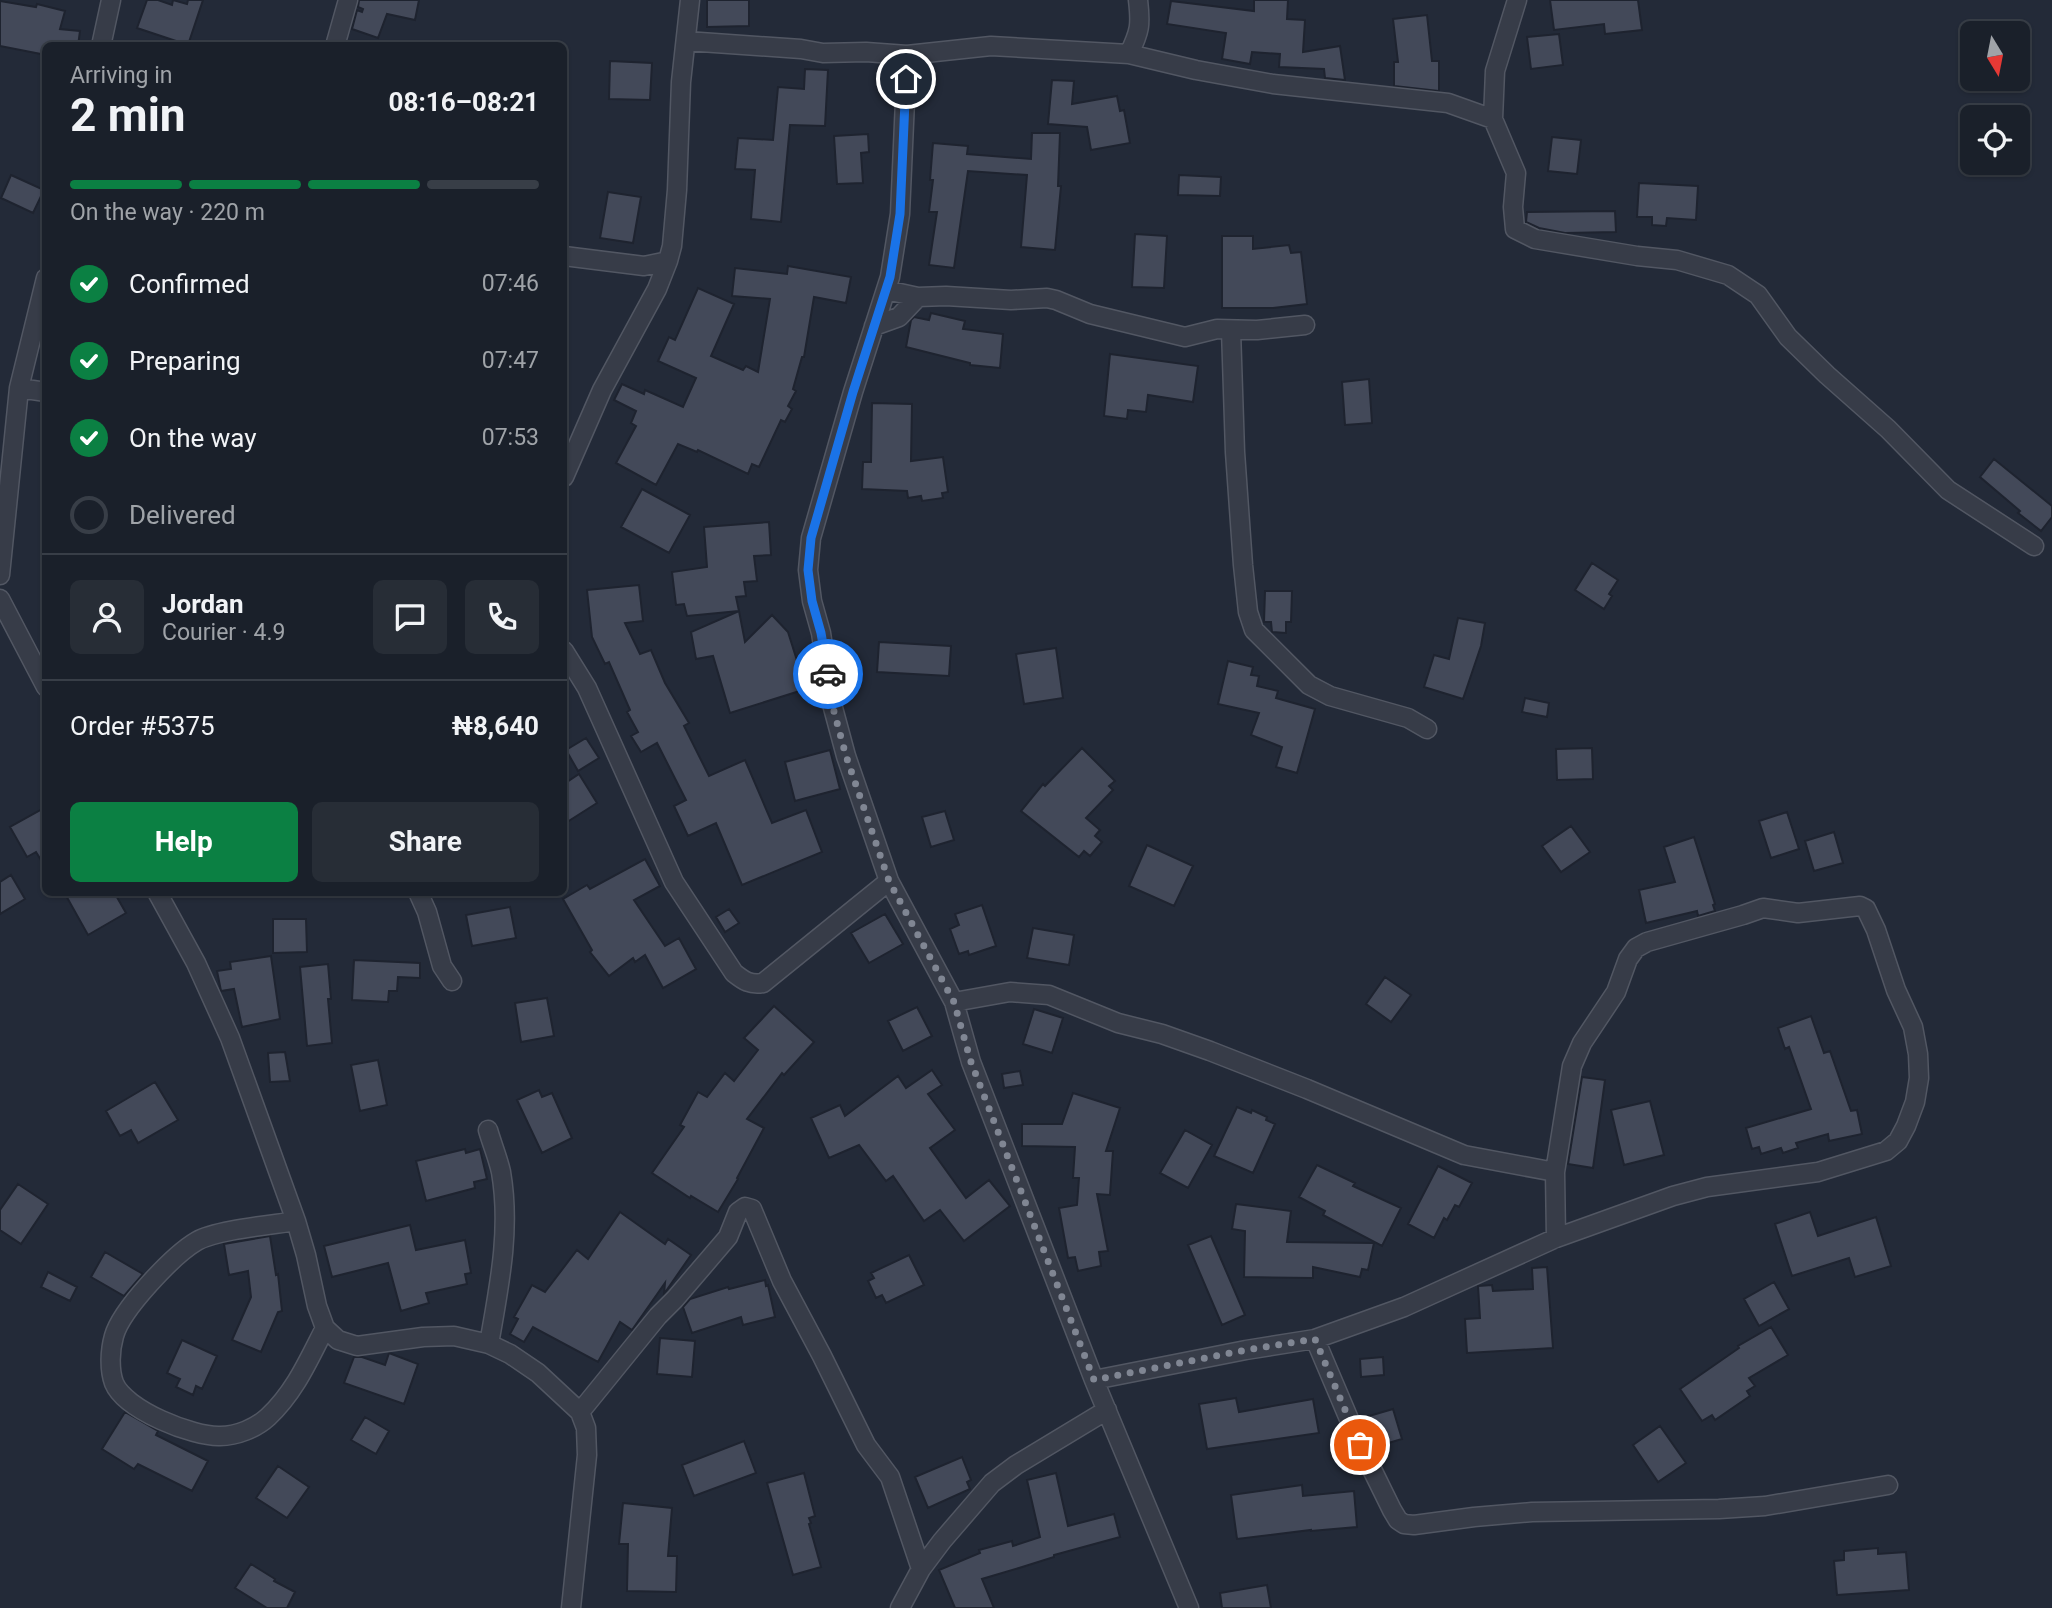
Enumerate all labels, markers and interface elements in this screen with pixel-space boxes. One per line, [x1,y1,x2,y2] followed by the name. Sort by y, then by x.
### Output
[1960,21,2030,91] north arrow
[1960,21,2030,175] map controls
[876,49,936,109] pin
[887,60,925,98] icon: home
[70,62,173,89] text: Arriving in
[389,87,539,117] text: 08:16–08:21
[70,88,186,142] text: 2 min
[1960,105,2030,175] button: locate
[70,199,265,226] text: On the way · 220 m
[70,265,108,303] icon: check
[129,269,250,299] text: Confirmed
[482,270,539,297] text: 07:46
[70,342,108,380] icon: check
[129,346,241,376] text: Preparing
[482,347,539,374] text: 07:47
[70,419,108,457] icon: check
[129,423,257,453] text: On the way
[482,424,539,451] text: 07:53
[129,500,236,530] text: Delivered
[70,580,144,654] button: person
[373,580,447,654] button: chat
[465,580,539,654] button: phone
[162,589,244,619] text: Jordan
[162,619,285,646] text: Courier · 4.9
[793,639,863,709] courier
[809,655,847,693] icon: car
[70,711,215,741] text: Order #5375
[452,711,539,741] text: ₦8,640
[70,802,298,882] button: Help
[312,802,539,882] button: Share
[1330,1415,1390,1475] pin
[1341,1426,1379,1464] icon: bag

